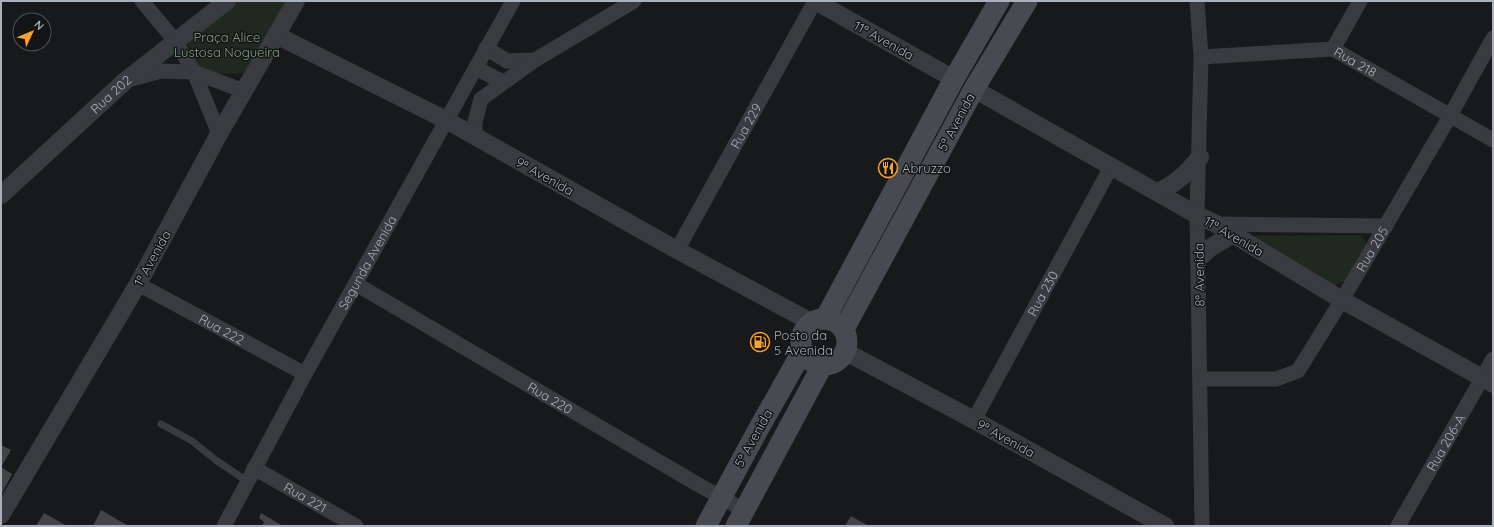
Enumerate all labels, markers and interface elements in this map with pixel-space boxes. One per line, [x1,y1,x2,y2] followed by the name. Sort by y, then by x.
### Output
[12,12,52,52] north arrow
[31,17,47,33] text: N
[851,17,917,63] street label: 11ª Avenida
[174,29,280,60] park label: Praça Alice Lustosa Nogueira
[1331,43,1380,80] street label: Rua 218
[87,71,134,117] street label: Rua 202
[934,90,978,154] street label: 5ª Avenida
[727,100,765,151] street label: Rua 229
[513,154,577,198] street label: 9ª Avenida
[877,157,899,179] restaurant icon: Abruzzo
[902,160,951,176] place label: Abruzzo
[335,213,400,312] street label: Segunda Avenida
[1201,213,1267,259] street label: 11ª Avenida
[1352,224,1391,274] street label: Rua 205
[130,227,174,289] street label: 1ª Avenida
[1190,243,1208,307] street label: 8ª Avenida
[1024,268,1061,319] street label: Rua 230
[196,310,247,348] street label: Rua 222
[774,327,833,358] place label: Posto da 5 Avenida
[749,331,771,353] fuel station icon: Posto da 5 Avenida
[525,378,576,417] street label: Rua 220
[731,406,775,470] street label: 5ª Avenida
[1423,411,1468,474] street label: Rua 206-A
[974,416,1038,460] street label: 9ª Avenida
[281,479,330,516] street label: Rua 221

